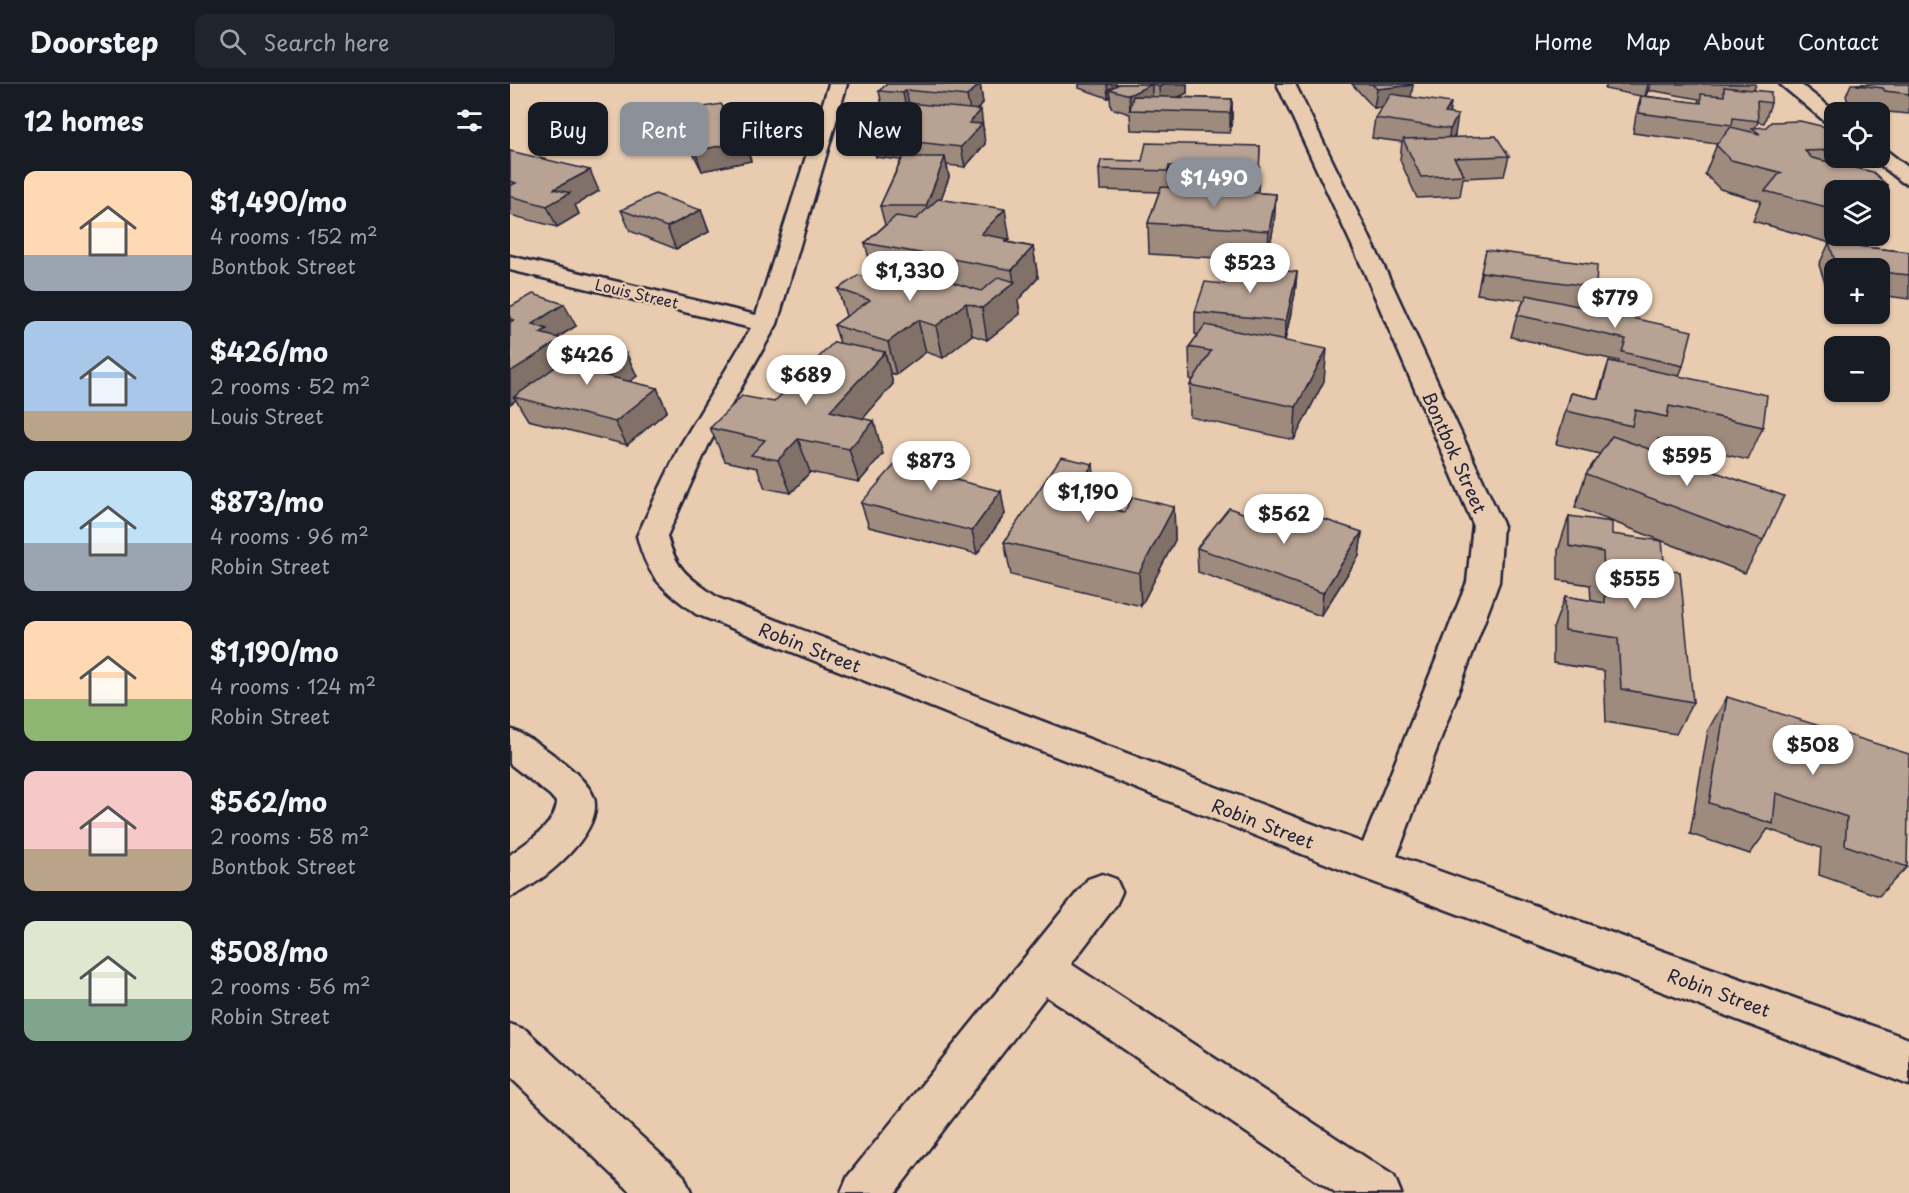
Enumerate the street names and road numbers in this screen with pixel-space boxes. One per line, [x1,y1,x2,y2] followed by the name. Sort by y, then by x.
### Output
[593,272,681,314] street label: Louis Street
[1416,387,1494,517] street label: Bontbok Street
[755,615,865,679] street label: Robin Street
[1208,791,1318,855] street label: Robin Street
[1664,961,1774,1023] street label: Robin Street

